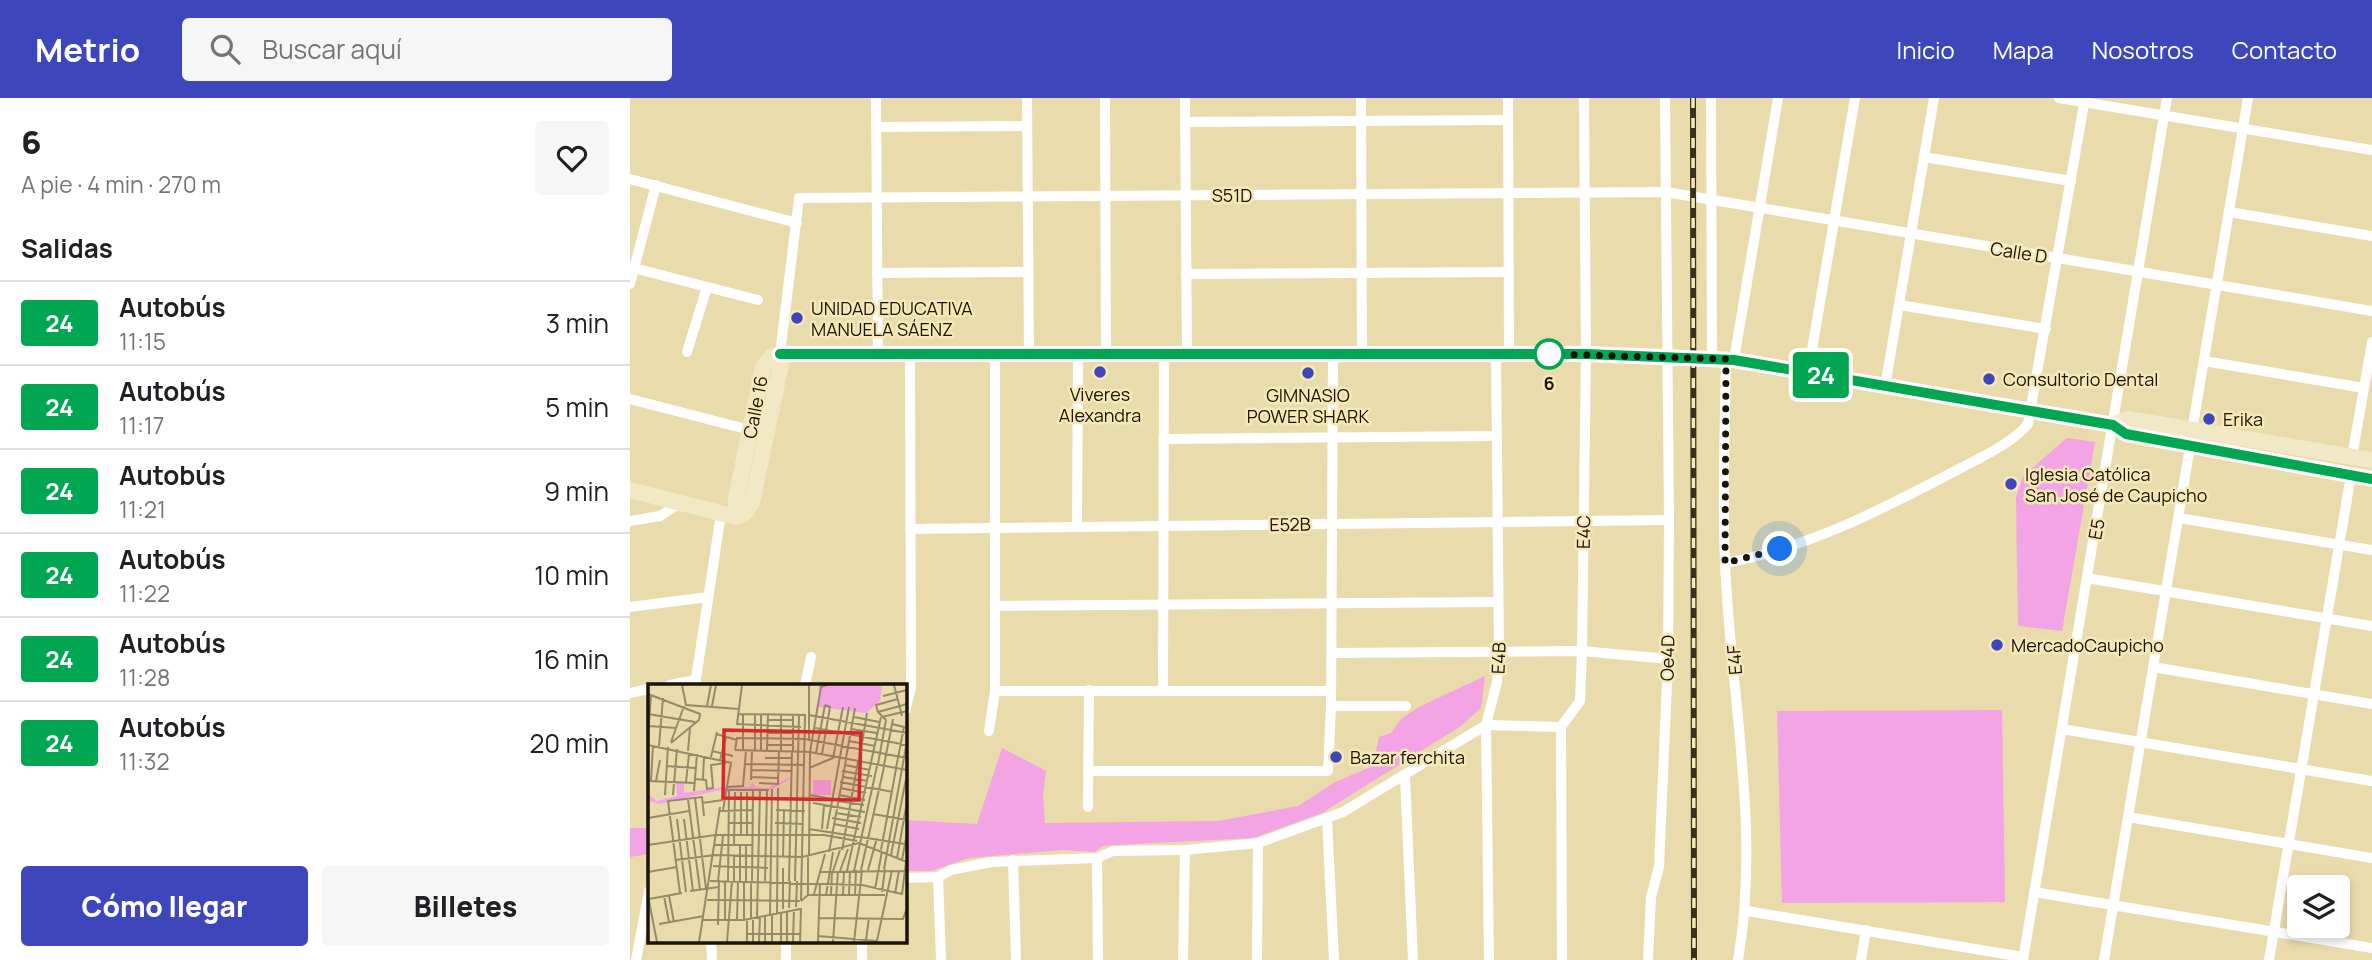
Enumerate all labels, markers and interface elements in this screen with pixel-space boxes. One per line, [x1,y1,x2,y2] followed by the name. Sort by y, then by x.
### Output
[182,18,672,81] search box
[35,27,140,72] text: Metrio
[206,30,244,68] icon: search
[262,31,402,67] text: Buscar aquí
[1897,33,1955,66] text: Inicio
[1993,33,2054,66] text: Mapa
[2092,33,2194,66] text: Nosotros
[2232,33,2337,66] text: Contacto
[21,119,42,164] text: 6
[535,121,609,195] button: heart
[21,168,221,200] text: A pie · 4 min · 270 m
[1212,183,1252,207] street label: S51D
[21,230,113,266] text: Salidas
[1989,236,2049,268] street label: Calle D
[119,289,226,325] text: Autobús
[811,296,973,341] place label: UNIDAD EDUCATIVA MANUELA SÁENZ
[546,305,609,341] text: 3 min
[45,306,74,339] text: 24
[789,310,805,326] marker: UNIDAD EDUCATIVA MANUELA SÁENZ
[119,325,166,357] text: 11:15
[1534,339,1564,369] marker: 6
[1790,352,1852,398] line badge: 24
[1807,358,1835,391] text: 24
[1092,364,1108,380] marker: Viveres Alexandra
[1300,365,1316,381] marker: GIMNASIO POWER SHARK
[2003,367,2158,391] place label: Consultorio Dental
[1543,371,1555,395] place label: 6
[1981,371,1997,387] marker: Consultorio Dental
[119,373,226,409] text: Autobús
[737,373,773,441] street label: Calle 16
[1059,382,1141,427] place label: Viveres Alexandra
[1247,383,1369,428] place label: GIMNASIO POWER SHARK
[545,389,609,425] text: 5 min
[45,390,74,423] text: 24
[2223,407,2263,431] place label: Erika
[119,409,164,441] text: 11:17
[2201,411,2217,427] marker: Erika
[119,457,226,493] text: Autobús
[2025,462,2207,507] place label: Iglesia Católica San José de Caupicho
[544,473,609,509] text: 9 min
[45,474,74,507] text: 24
[2003,476,2019,492] marker: Iglesia Católica San José de Caupicho
[119,493,166,525] text: 11:21
[1269,512,1311,536] street label: E52B
[1571,515,1595,549] street label: E4C
[2082,517,2110,541] street label: E5
[1762,531,1797,566] your location
[119,541,226,577] text: Autobús
[534,557,609,593] text: 10 min
[45,558,74,591] text: 24
[119,577,170,609] text: 11:22
[119,625,226,661] text: Autobús
[2011,633,2164,657] place label: MercadoCaupicho
[1655,635,1679,681] street label: Oe4D
[1989,637,2005,653] marker: MercadoCaupicho
[534,641,609,677] text: 16 min
[45,642,74,675] text: 24
[1485,642,1511,674] street label: E4B
[1721,644,1747,676] street label: E4F
[119,661,170,693] text: 11:28
[648,684,906,942] inset map
[119,709,226,745] text: Autobús
[530,725,609,761] text: 20 min
[45,726,74,759] text: 24
[119,745,170,777] text: 11:32
[1350,745,1465,769] place label: Bazar ferchita
[1328,749,1344,765] marker: Bazar ferchita
[21,866,308,946] button: Cómo llegar
[322,866,609,946] button: Billetes
[2287,875,2350,938] map controls
[2287,875,2350,938] button: layers

